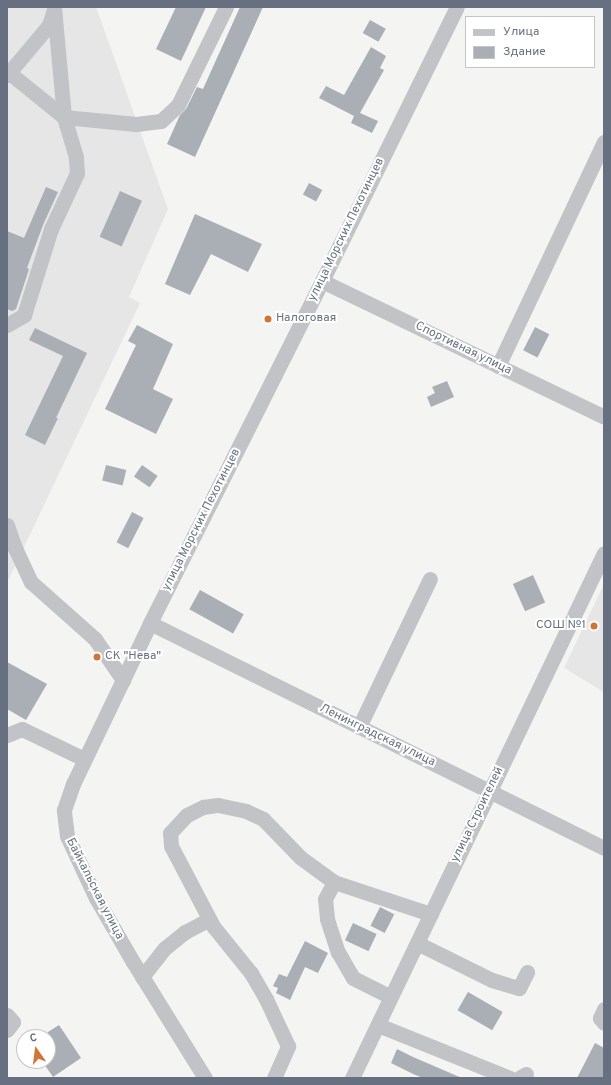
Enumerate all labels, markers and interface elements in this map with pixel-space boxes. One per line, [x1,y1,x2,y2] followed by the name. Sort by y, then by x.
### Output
[465,16,595,68] legend
[503,24,539,40] text: Улица
[503,44,546,60] text: Здание
[306,156,388,304] street label: улица Морских Пехотинцев
[276,312,336,326] place label: Налоговая
[263,314,273,324] marker: Налоговая
[413,319,513,379] street label: Спортивная улица
[160,446,244,594] street label: улица Морских Пехотинцев
[536,619,586,633] place label: СОШ №1
[589,621,599,631] marker: СОШ №1
[105,650,161,664] place label: СК "Нева"
[92,652,102,662] marker: СК "Нева"
[317,702,437,770] street label: Ленинградская улица
[449,765,507,865] street label: улица Строителей
[62,836,126,942] street label: Байкальская улица
[16,1029,56,1069] north arrow
[28,1031,38,1046] text: С

